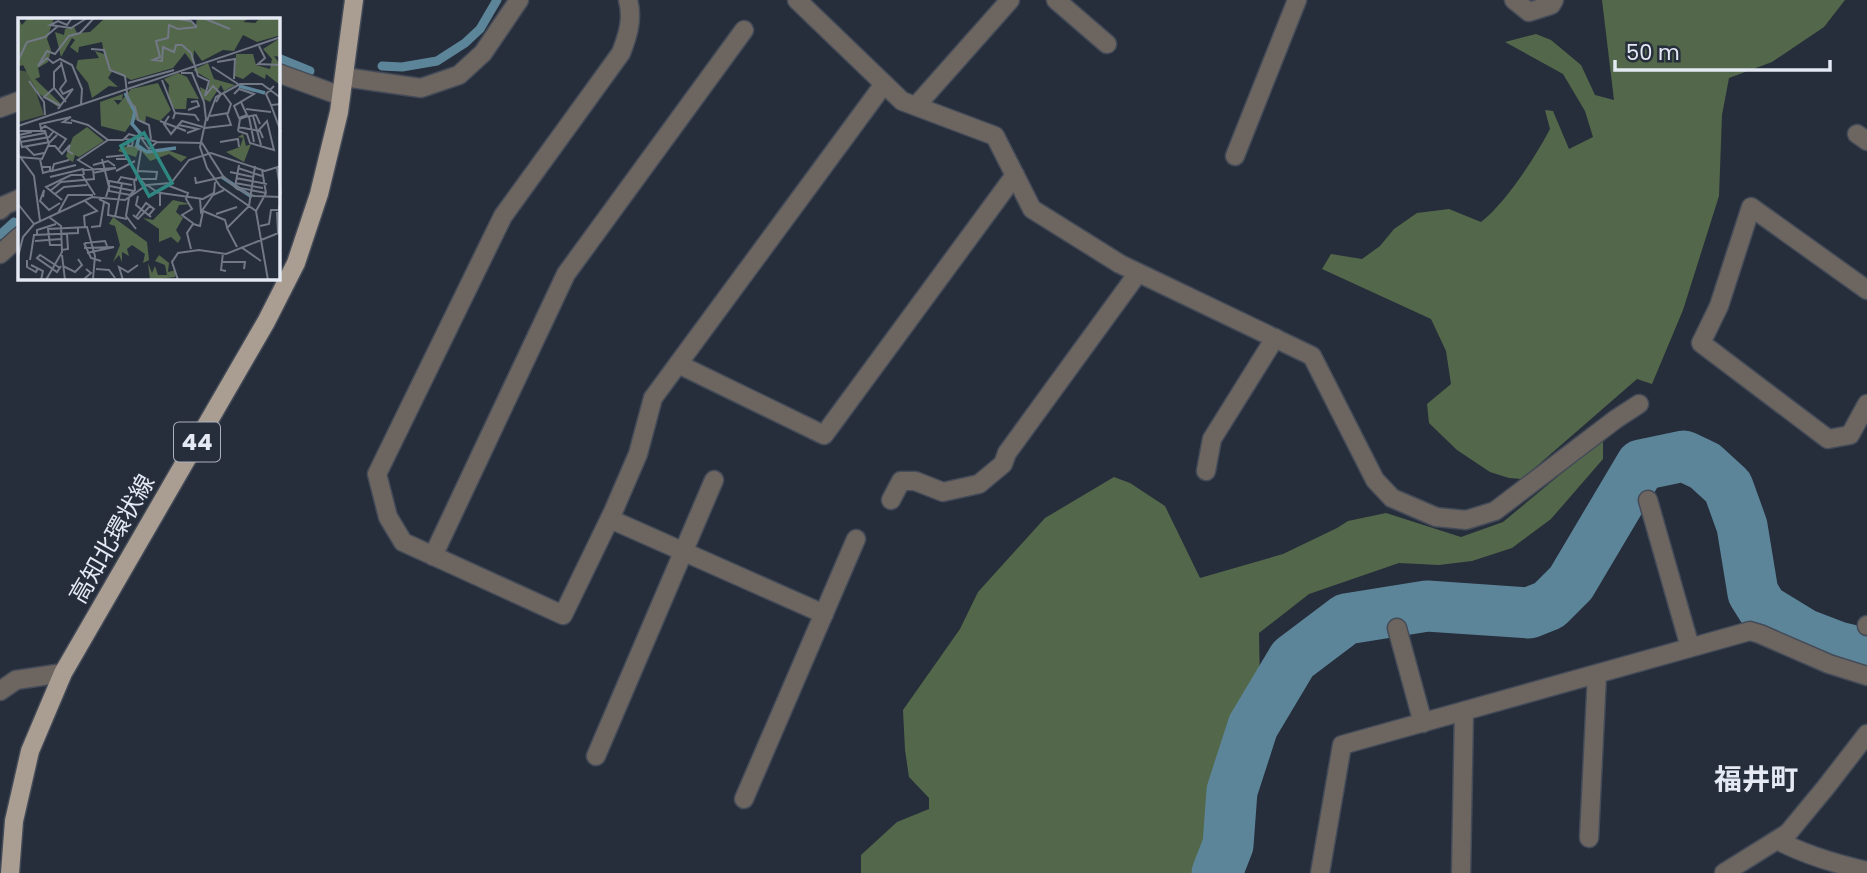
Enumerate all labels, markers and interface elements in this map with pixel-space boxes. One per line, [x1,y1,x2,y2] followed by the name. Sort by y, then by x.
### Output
[18,18,280,280] inset map
[1615,28,1830,72] scale bar
[1626,38,1680,67] text: 50 m
[174,422,220,462] road number: 44
[61,468,162,609] street label: 高知北環状線
[1714,760,1798,799] district label: 福井町

